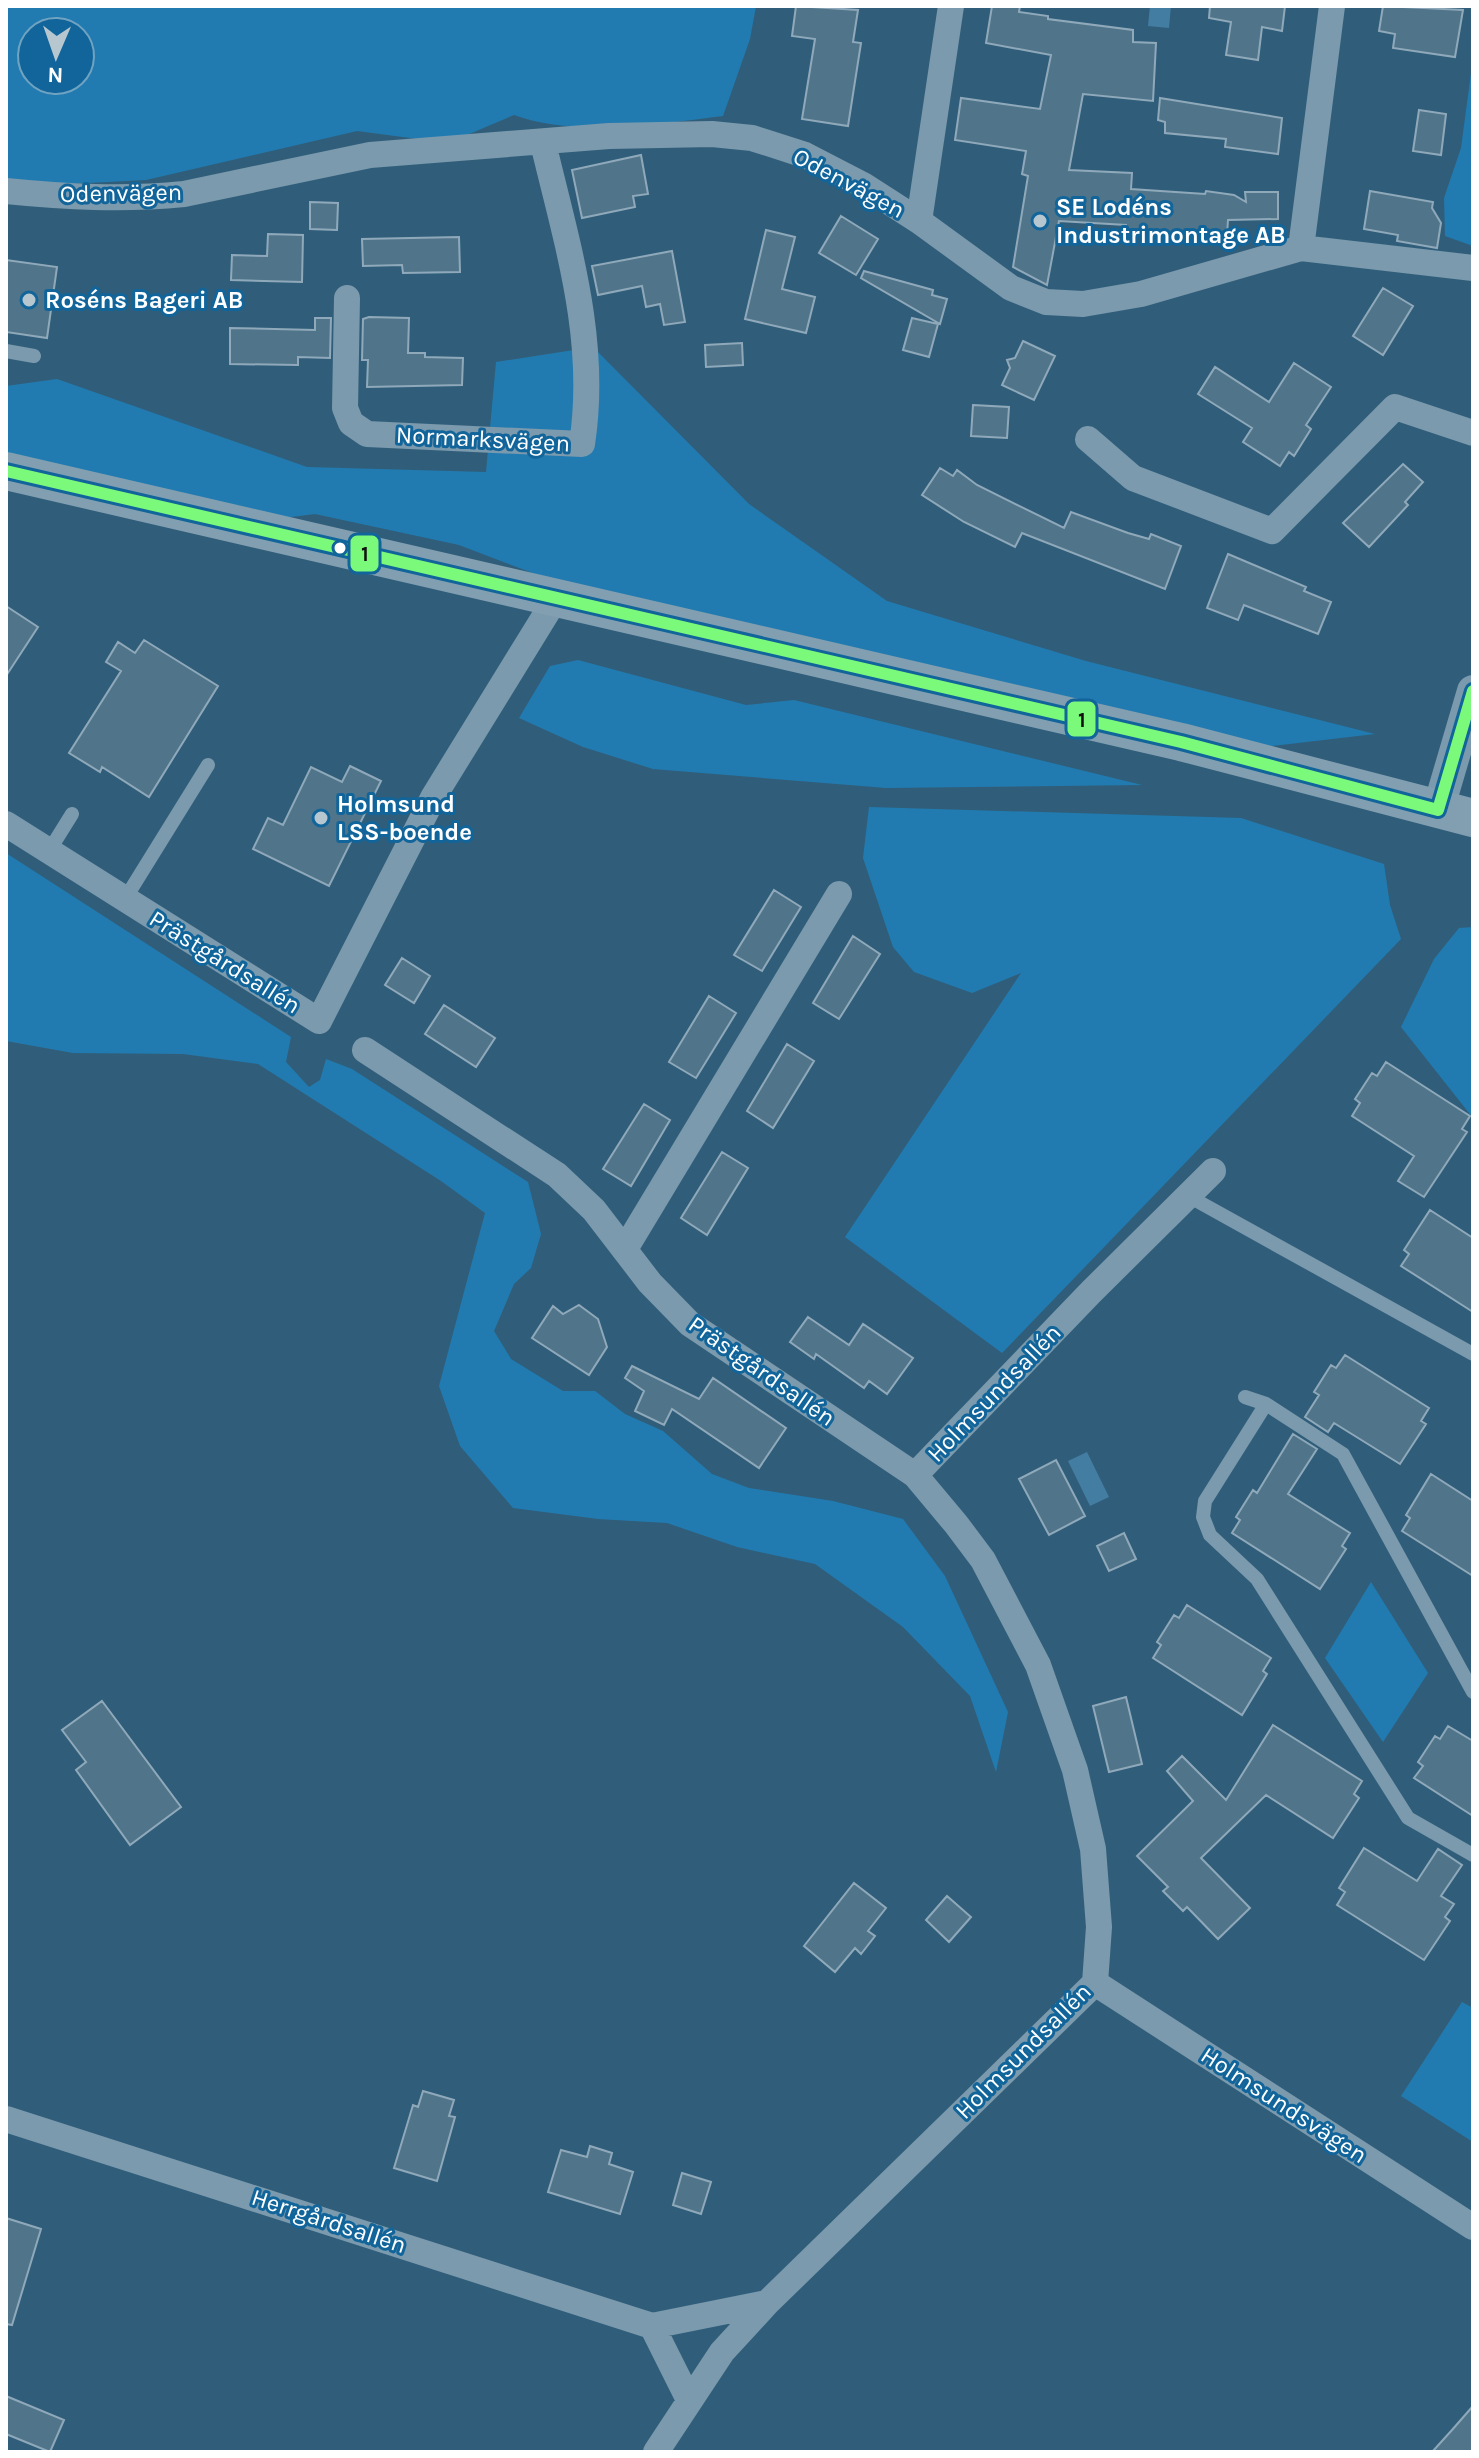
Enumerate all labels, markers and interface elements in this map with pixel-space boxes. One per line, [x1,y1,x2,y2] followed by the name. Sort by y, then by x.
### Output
[16,16,96,96] north arrow
[47,62,64,88] text: N
[788,142,910,224] street label: Odenvägen
[60,178,182,208] street label: Odenvägen
[1056,193,1286,249] place label: SE Lodéns Industrimontage AB
[1031,212,1049,230] marker: SE Lodéns Industrimontage AB
[45,286,243,314] place label: Roséns Bageri AB
[20,291,38,309] marker: Roséns Bageri AB
[395,420,571,458] street label: Normarksvägen
[349,534,380,573] line badge: 1
[332,540,348,556] unlabelled marker
[361,541,369,567] text: 1
[1066,700,1097,738] line badge: 1
[1078,707,1086,733] text: 1
[337,790,472,846] place label: Holmsund LSS-boende
[312,809,330,827] marker: Holmsund LSS-boende
[144,904,306,1020] street label: Prästgårdsallén
[683,1310,841,1432] street label: Prästgårdsallén
[921,1318,1067,1468] street label: Holmsundsallén
[949,1977,1097,2125] street label: Holmsundsallén
[1196,2041,1372,2169] street label: Holmsundsvägen
[248,2183,410,2259] street label: Herrgårdsallén

